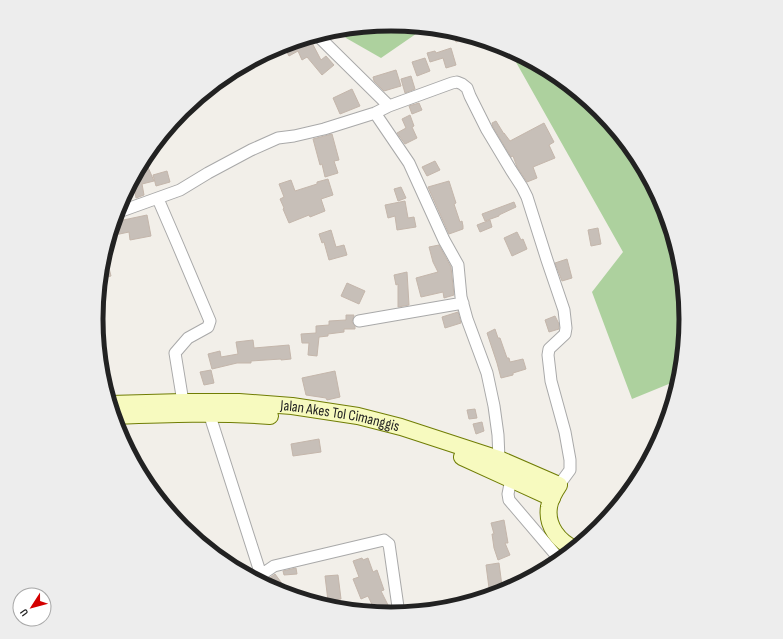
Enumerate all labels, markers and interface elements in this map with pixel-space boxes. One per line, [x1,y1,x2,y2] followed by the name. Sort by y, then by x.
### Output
[279,396,402,436] street label: Jalan Akes Tol Cimanggis
[12,587,52,627] north arrow
[17,606,31,619] text: U

